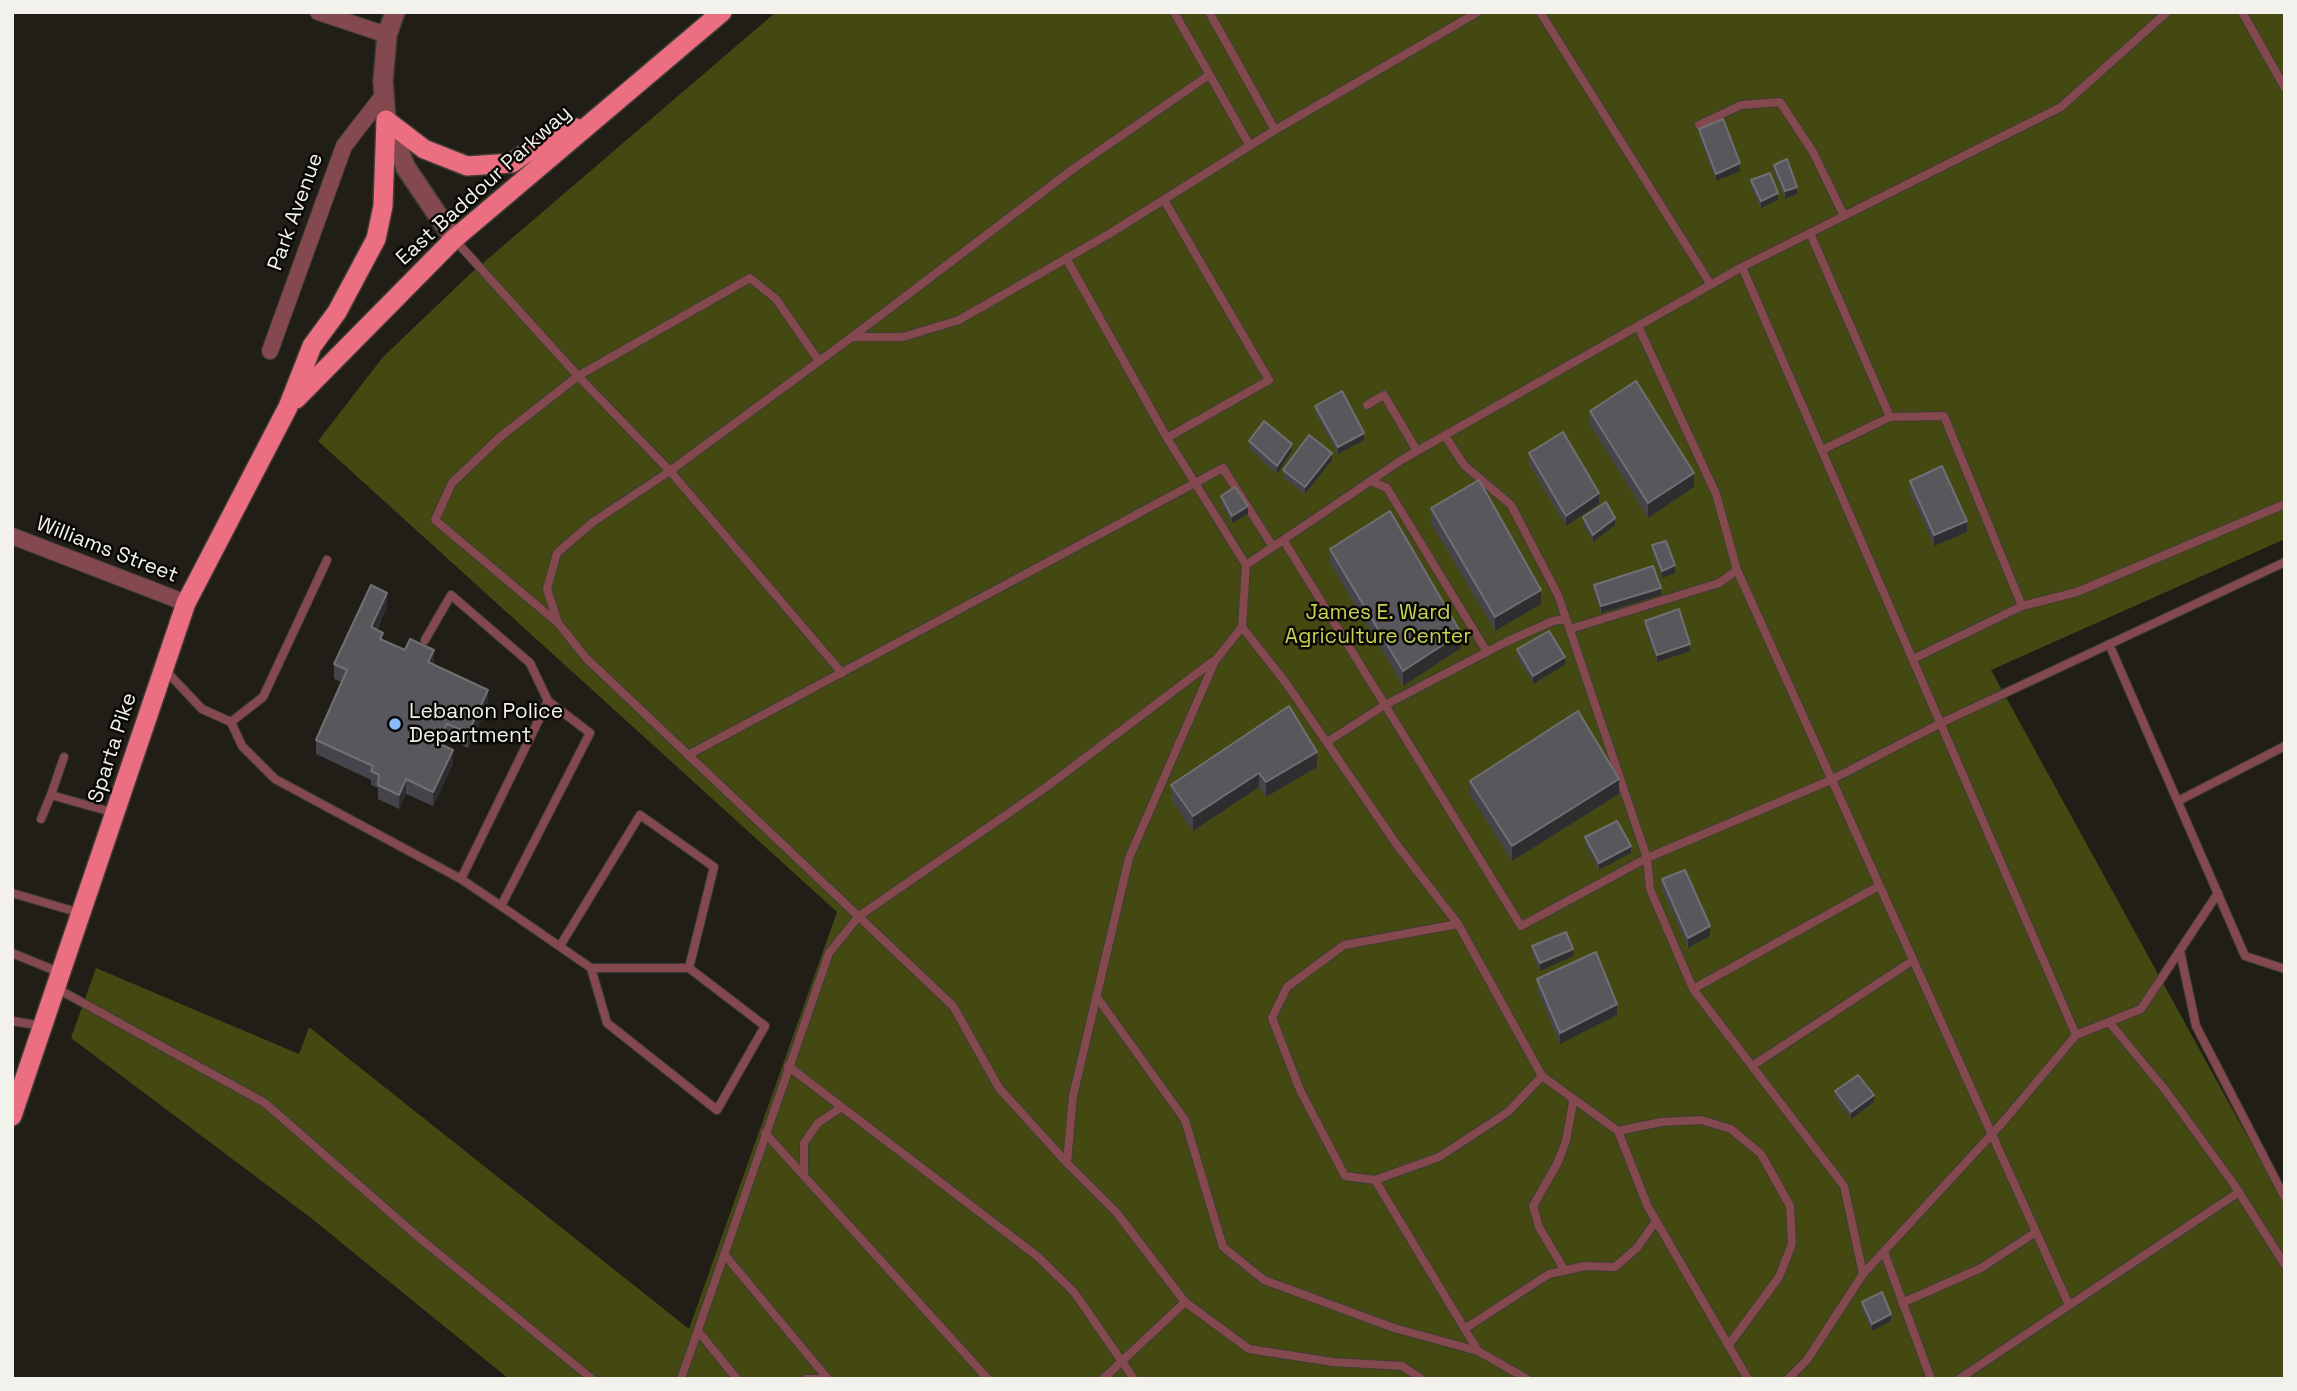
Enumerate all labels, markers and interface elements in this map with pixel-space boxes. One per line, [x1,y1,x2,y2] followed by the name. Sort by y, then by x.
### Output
[391,101,577,271] street label: East Baddour Parkway
[263,150,329,274] street label: Park Avenue
[33,511,181,589] street label: Williams Street
[1285,600,1471,650] park label: James E. Ward Agriculture Center
[83,690,143,806] street label: Sparta Pike
[409,699,563,749] place label: Lebanon Police Department
[387,716,403,732] marker: Lebanon Police Department

